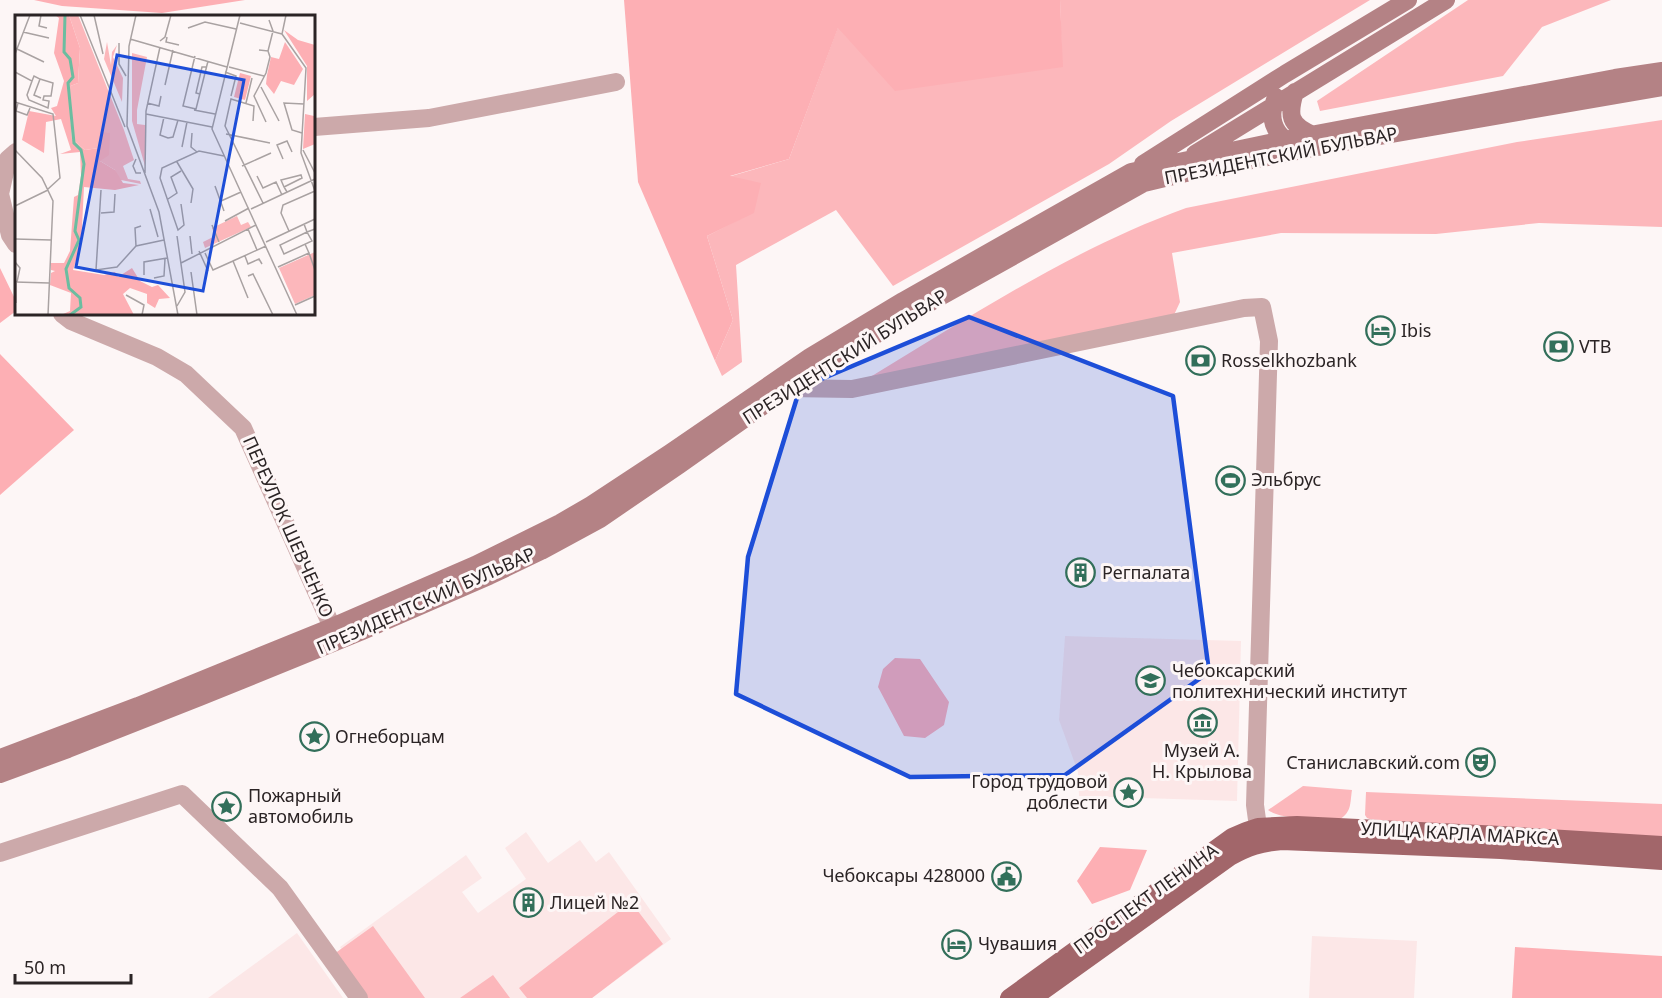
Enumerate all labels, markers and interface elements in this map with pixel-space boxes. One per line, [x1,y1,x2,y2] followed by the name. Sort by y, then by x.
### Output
[15,15,315,315] inset map
[1162,121,1399,189] street label: ПРЕЗИДЕНТСКИЙ БУЛЬВАР
[738,283,951,429] street label: ПРЕЗИДЕНТСКИЙ БУЛЬВАР
[1364,315,1396,347] hotel icon: Ibis
[1401,318,1431,342] place label: Ibis
[1542,331,1574,363] bank icon: VTB
[1579,334,1612,358] place label: VTB
[1184,345,1216,377] bank icon: Rosselkhozbank
[1221,348,1357,372] place label: Rosselkhozbank
[238,432,340,621] street label: ПЕРЕУЛОК ШЕВЧЕНКО
[1214,464,1246,496] sports icon: Эльбрус
[1251,467,1322,491] place label: Эльбрус
[312,541,539,659] street label: ПРЕЗИДЕНТСКИЙ БУЛЬВАР
[1065,557,1097,589] building icon: Регпалата
[1102,560,1190,584] place label: Регпалата
[1172,658,1408,703] place label: Чебоксарский политехнический институт
[1135,665,1167,697] school or university icon: Чебоксарский политехнический институт
[1186,706,1218,738] museum icon: Музей А. Н. Крылова
[298,721,330,753] place icon: Огнеборцам
[335,724,445,748] place label: Огнеборцам
[1152,738,1252,783] place label: Музей А. Н. Крылова
[1465,747,1497,779] theatre icon: Станиславский.com
[1286,750,1460,774] place label: Станиславский.com
[971,769,1108,814] place label: Город трудовой доблести
[1113,776,1145,808] place icon: Город трудовой доблести
[248,783,354,828] place label: Пожарный автомобиль
[211,790,243,822] place icon: Пожарный автомобиль
[1360,816,1561,850] street label: УЛИЦА КАРЛА МАРКСА
[1068,837,1223,959] street label: ПРОСПЕКТ ЛЕНИНА
[990,860,1022,892] public building icon: Чебоксары 428000
[822,863,985,887] place label: Чебоксары 428000
[513,887,545,919] building icon: Лицей №2
[550,890,639,914] place label: Лицей №2
[941,928,973,960] hotel icon: Чувашия
[978,931,1057,955] place label: Чувашия
[15,947,130,985] scale bar
[24,955,66,979] text: 50 m

